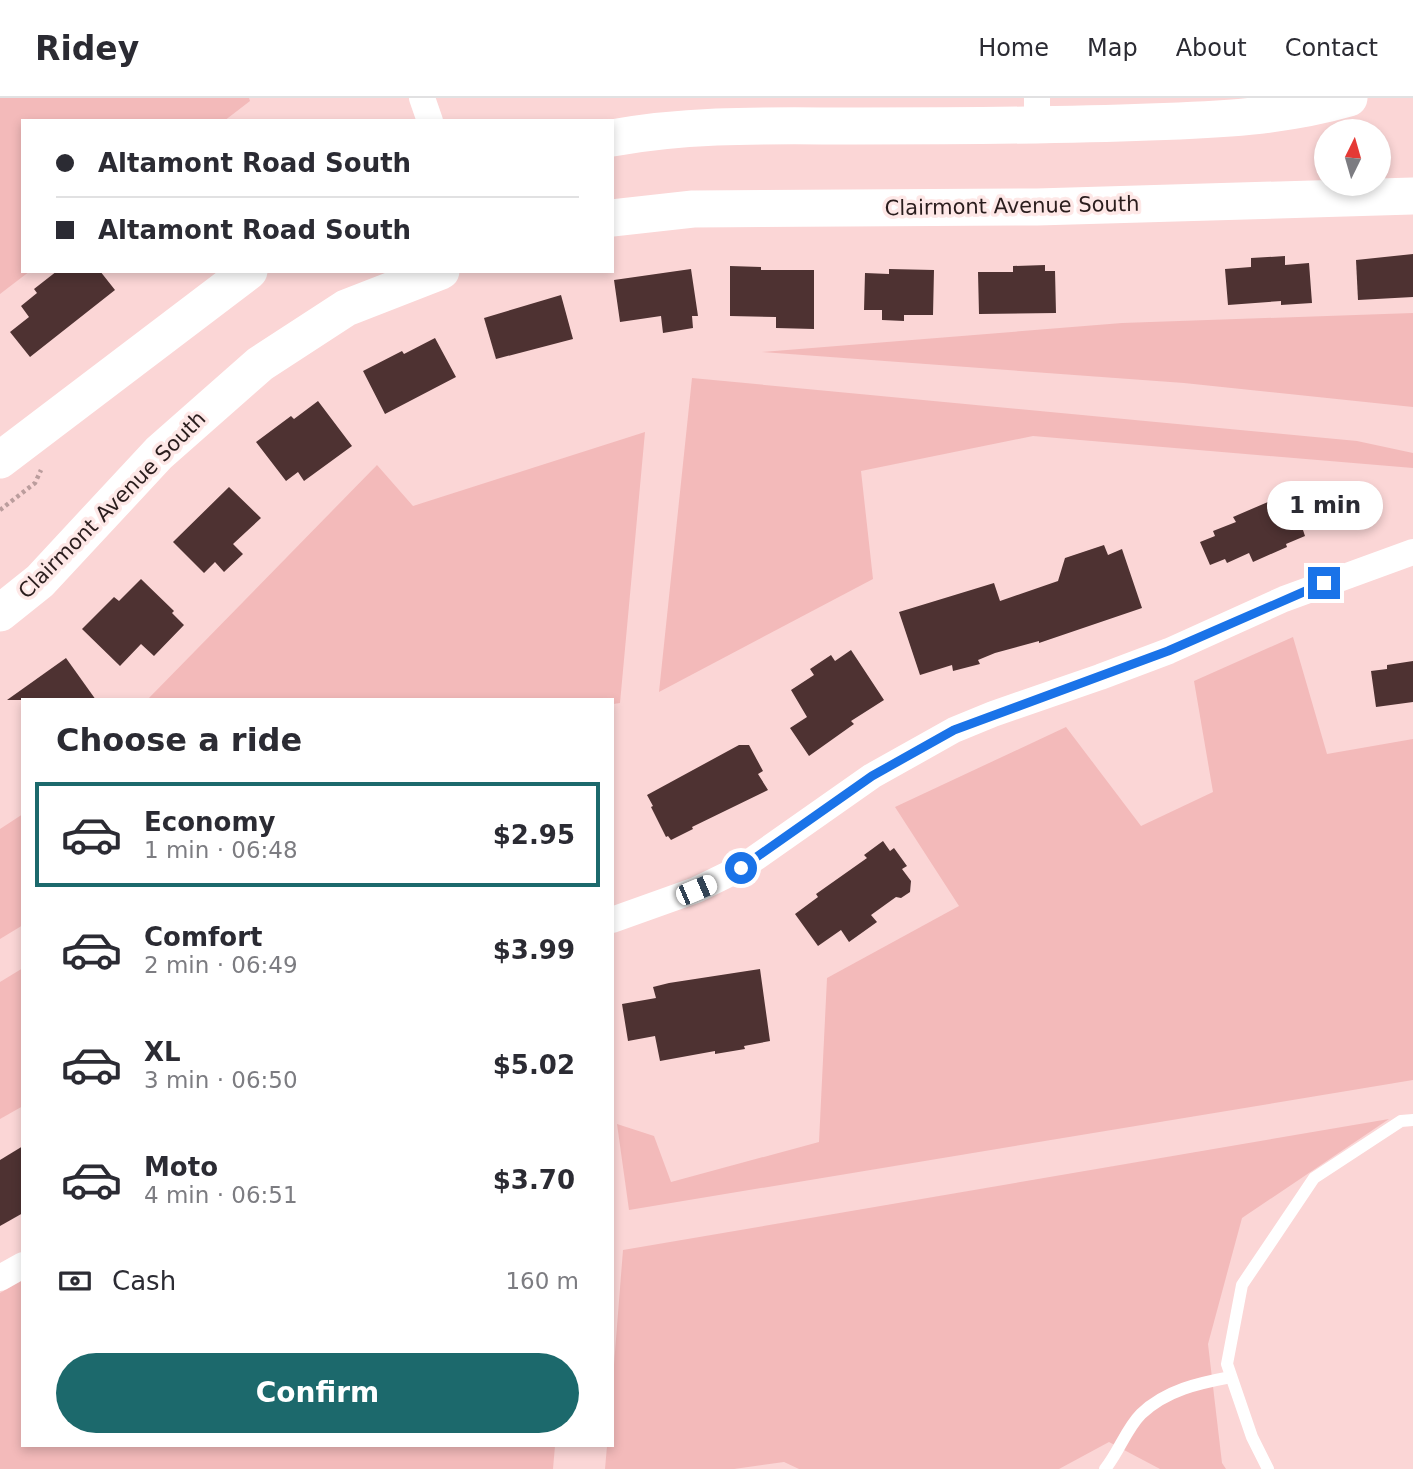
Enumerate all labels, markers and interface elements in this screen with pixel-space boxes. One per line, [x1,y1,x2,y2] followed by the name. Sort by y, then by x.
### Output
[35,29,139,68] text: Ridey
[978,34,1049,62] text: Home
[1087,34,1138,62] text: Map
[1176,34,1247,62] text: About
[1285,34,1378,62] text: Contact
[1314,119,1391,196] north arrow
[1314,119,1391,196] map controls
[98,148,411,178] text: Altamont Road South
[884,192,1140,220] street label: Clairmont Avenue South
[98,215,411,245] text: Altamont Road South
[13,406,211,604] street label: Clairmont Avenue South
[1266,482,1382,531] callout: 1 min
[1289,492,1361,518] text: 1 min
[1308,567,1340,599] route end
[56,721,302,759] text: Choose a ride
[60,803,123,866] icon: car
[144,807,275,837] text: Economy
[493,820,575,850] text: $2.95
[144,837,298,863] text: 1 min · 06:48
[725,852,757,884] route start
[673,872,720,908] car
[60,918,123,981] icon: car
[144,922,262,952] text: Comfort
[493,935,575,965] text: $3.99
[144,952,298,978] text: 2 min · 06:49
[60,1033,123,1096] icon: car
[144,1037,181,1067] text: XL
[493,1050,575,1080] text: $5.02
[144,1067,298,1093] text: 3 min · 06:50
[60,1148,123,1211] icon: car
[144,1152,218,1182] text: Moto
[493,1165,575,1195] text: $3.70
[144,1182,298,1208] text: 4 min · 06:51
[56,1262,94,1300] icon: cash
[112,1266,176,1296] text: Cash
[505,1268,579,1294] text: 160 m
[56,1353,579,1433] button: Confirm

